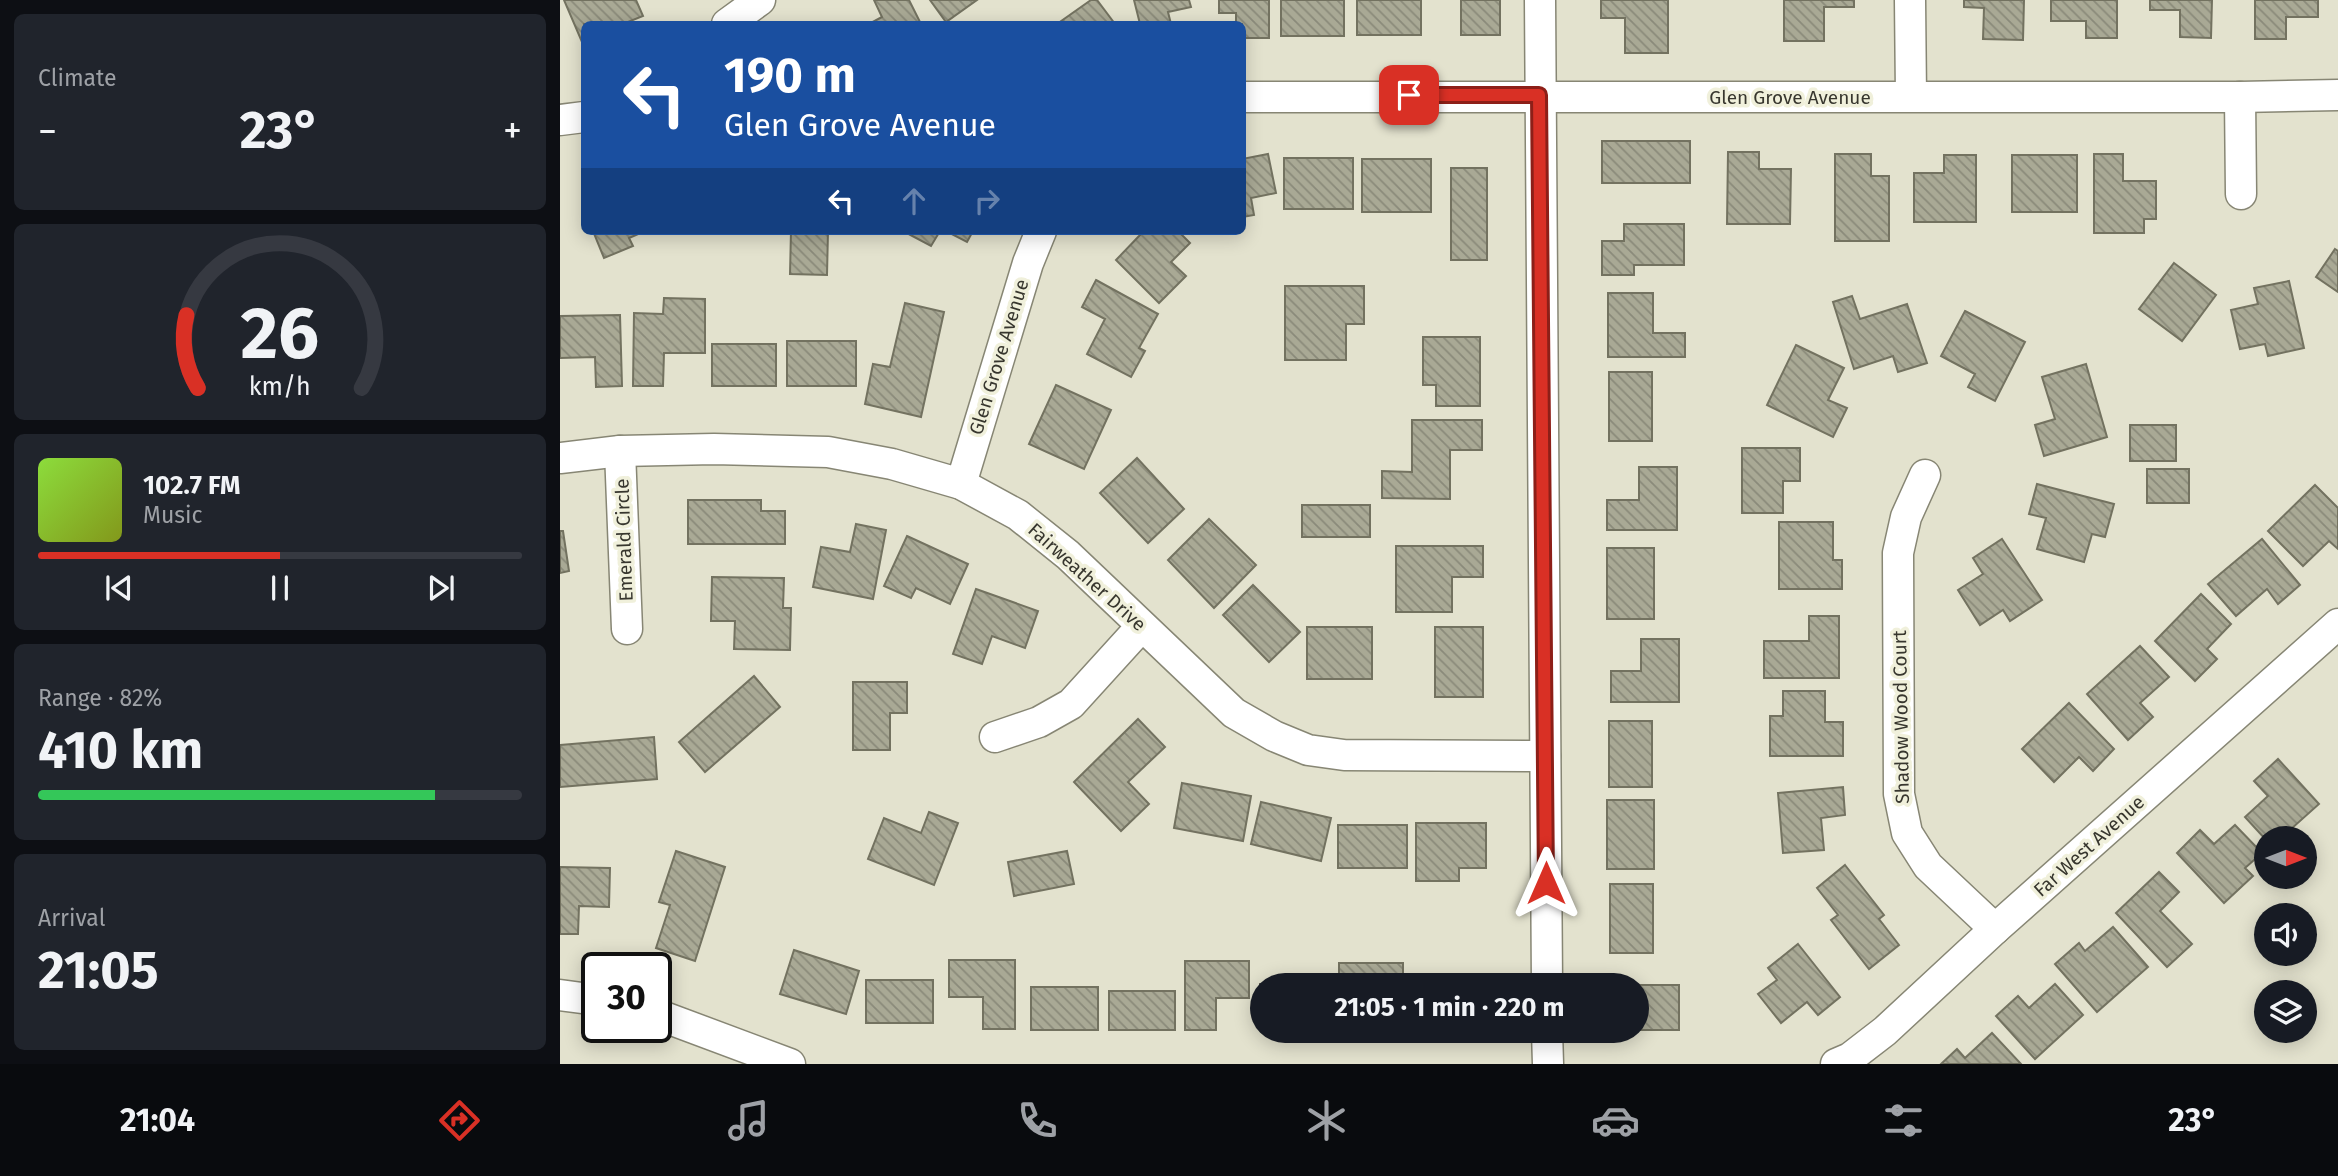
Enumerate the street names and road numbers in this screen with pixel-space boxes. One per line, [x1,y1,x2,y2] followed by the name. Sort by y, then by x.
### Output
[1709,86,1871,109] street label: Glen Grove Avenue
[964,276,1034,438] street label: Glen Grove Avenue
[610,478,638,602] street label: Emerald Circle
[1023,518,1151,636] street label: Fairweather Drive
[1888,630,1914,804] street label: Shadow Wood Court
[2029,790,2149,902] street label: Far West Avenue

